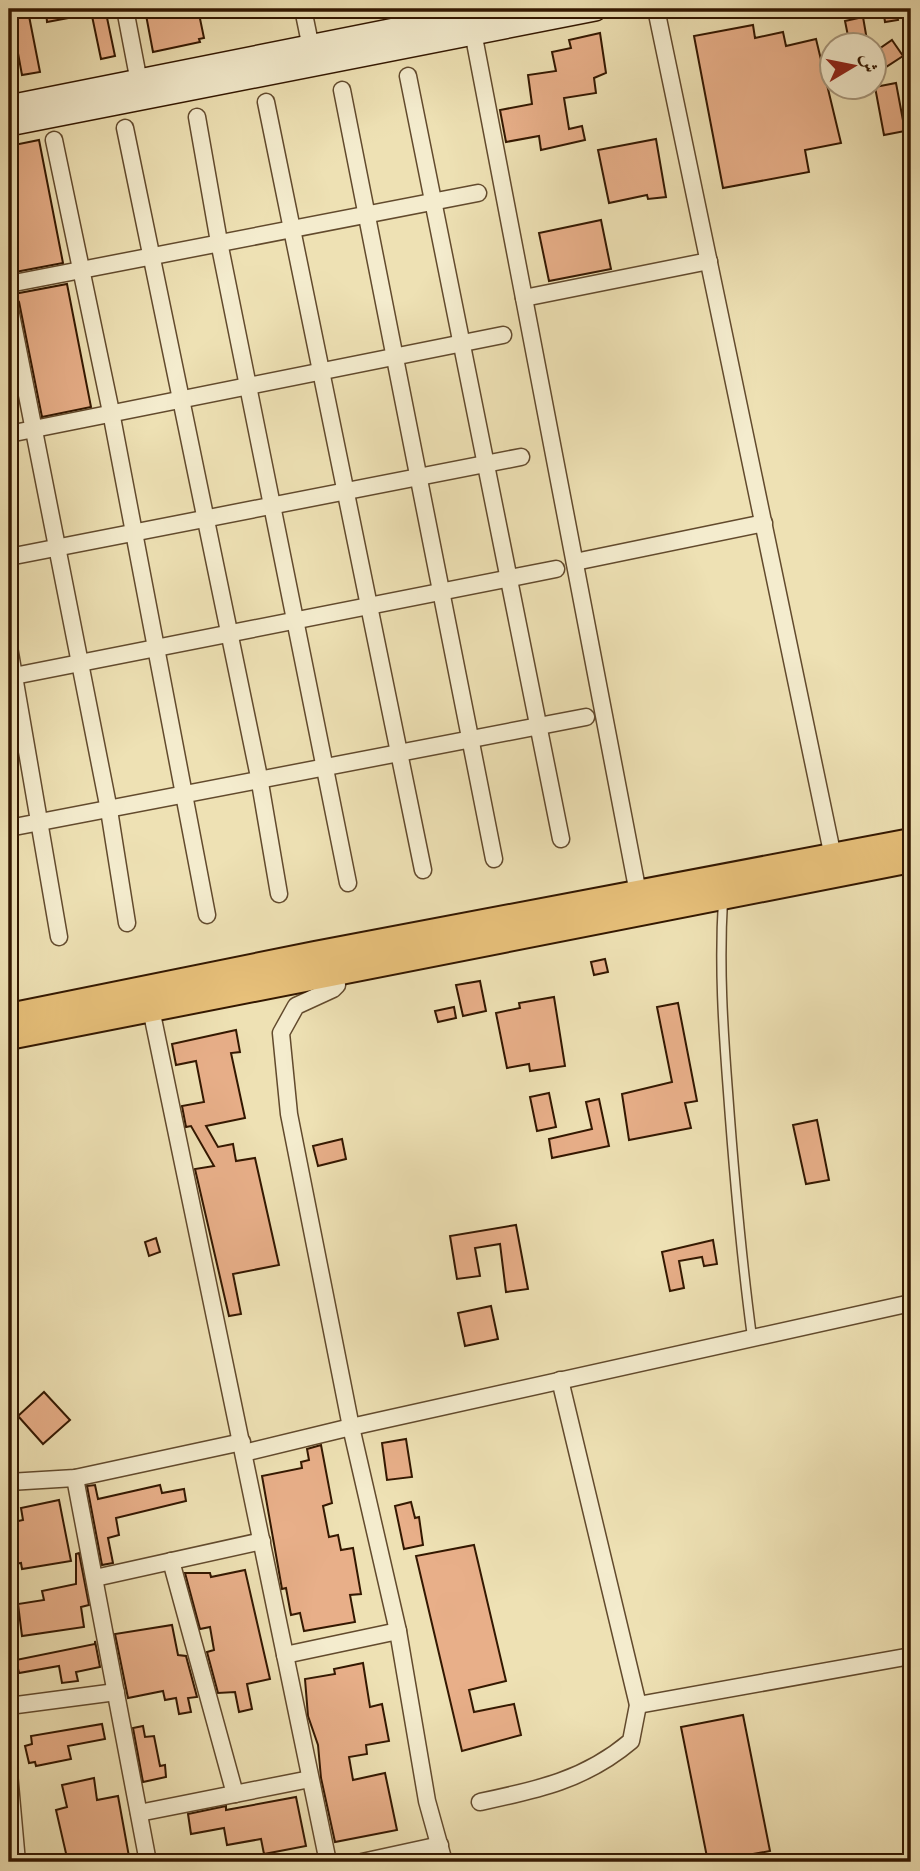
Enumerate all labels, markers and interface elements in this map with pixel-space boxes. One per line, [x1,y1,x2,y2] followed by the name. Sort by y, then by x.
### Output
[818,32,888,102] north arrow
[854,52,883,75] text: ش

